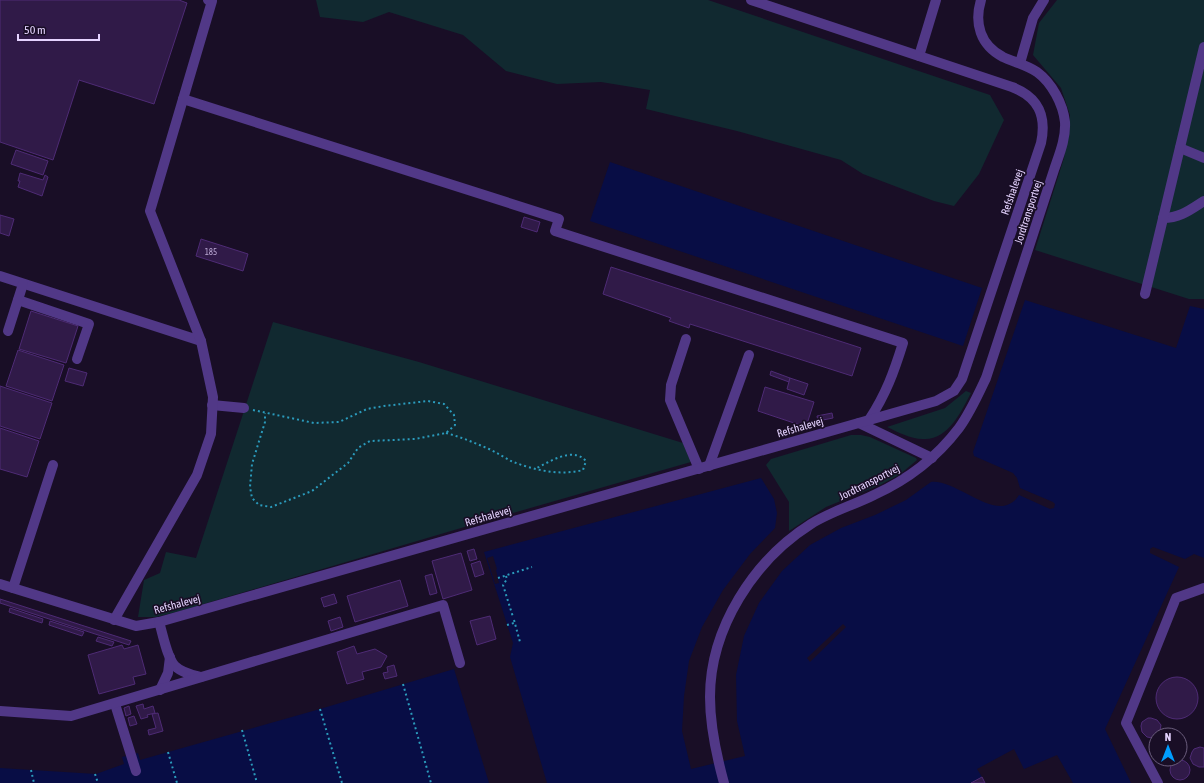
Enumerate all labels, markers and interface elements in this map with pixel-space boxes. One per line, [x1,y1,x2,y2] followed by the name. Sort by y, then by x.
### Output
[18,16,99,42] scale bar
[24,23,46,37] text: 50 m
[999,168,1025,216] street label: Refshalevej
[1012,179,1044,245] street label: Jordtransportvej
[205,247,217,257] house number: 185
[776,415,824,439] street label: Refshalevej
[837,462,901,502] street label: Jordtransportvej
[464,504,512,528] street label: Refshalevej
[153,592,201,616] street label: Refshalevej
[1148,727,1188,767] north arrow
[1165,731,1171,743] text: N

